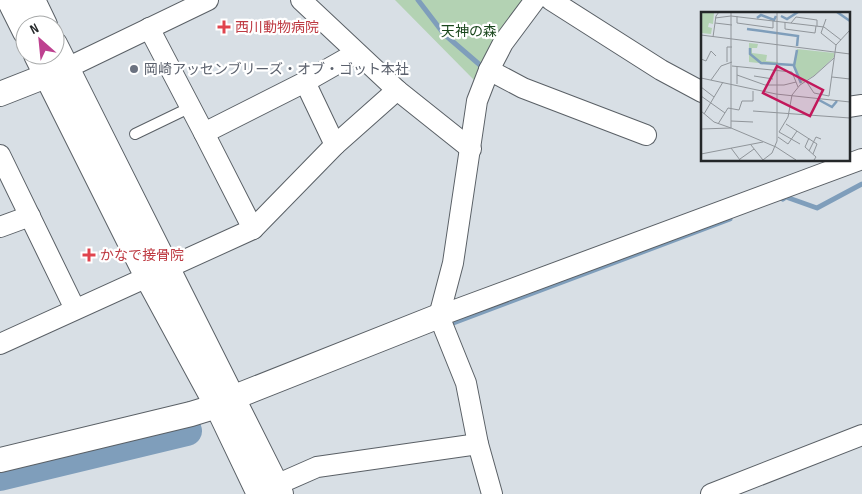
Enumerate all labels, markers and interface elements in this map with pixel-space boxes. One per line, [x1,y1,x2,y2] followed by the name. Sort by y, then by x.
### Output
[701,12,850,161] inset map
[15,15,65,65] north arrow
[235,19,319,36] place label: 西川動物病院
[27,20,42,38] text: N
[217,20,231,34] marker: 西川動物病院
[441,23,497,40] park label: 天神の森
[144,61,409,78] place label: 岡崎アッセンブリーズ・オブ・ゴット本社
[128,63,140,75] marker: 岡崎アッセンブリーズ・オブ・ゴット本社
[100,247,184,264] place label: かなで接骨院
[82,248,96,262] marker: かなで接骨院

